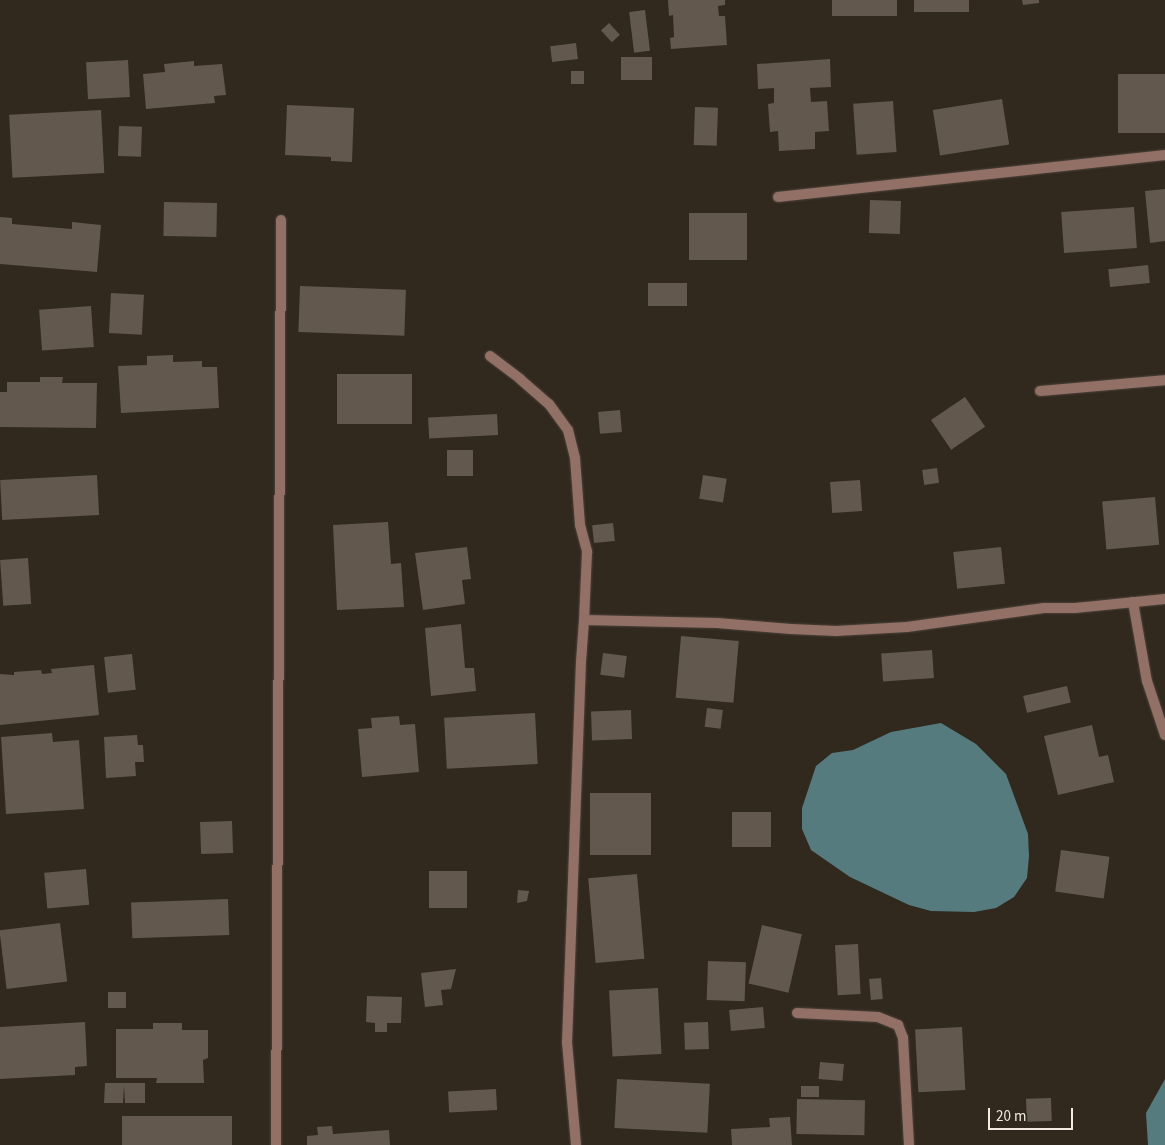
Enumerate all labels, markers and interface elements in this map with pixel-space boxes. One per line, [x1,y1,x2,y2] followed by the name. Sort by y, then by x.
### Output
[990,1098,1075,1130] scale bar
[996,1106,1026,1127] text: 20 m

